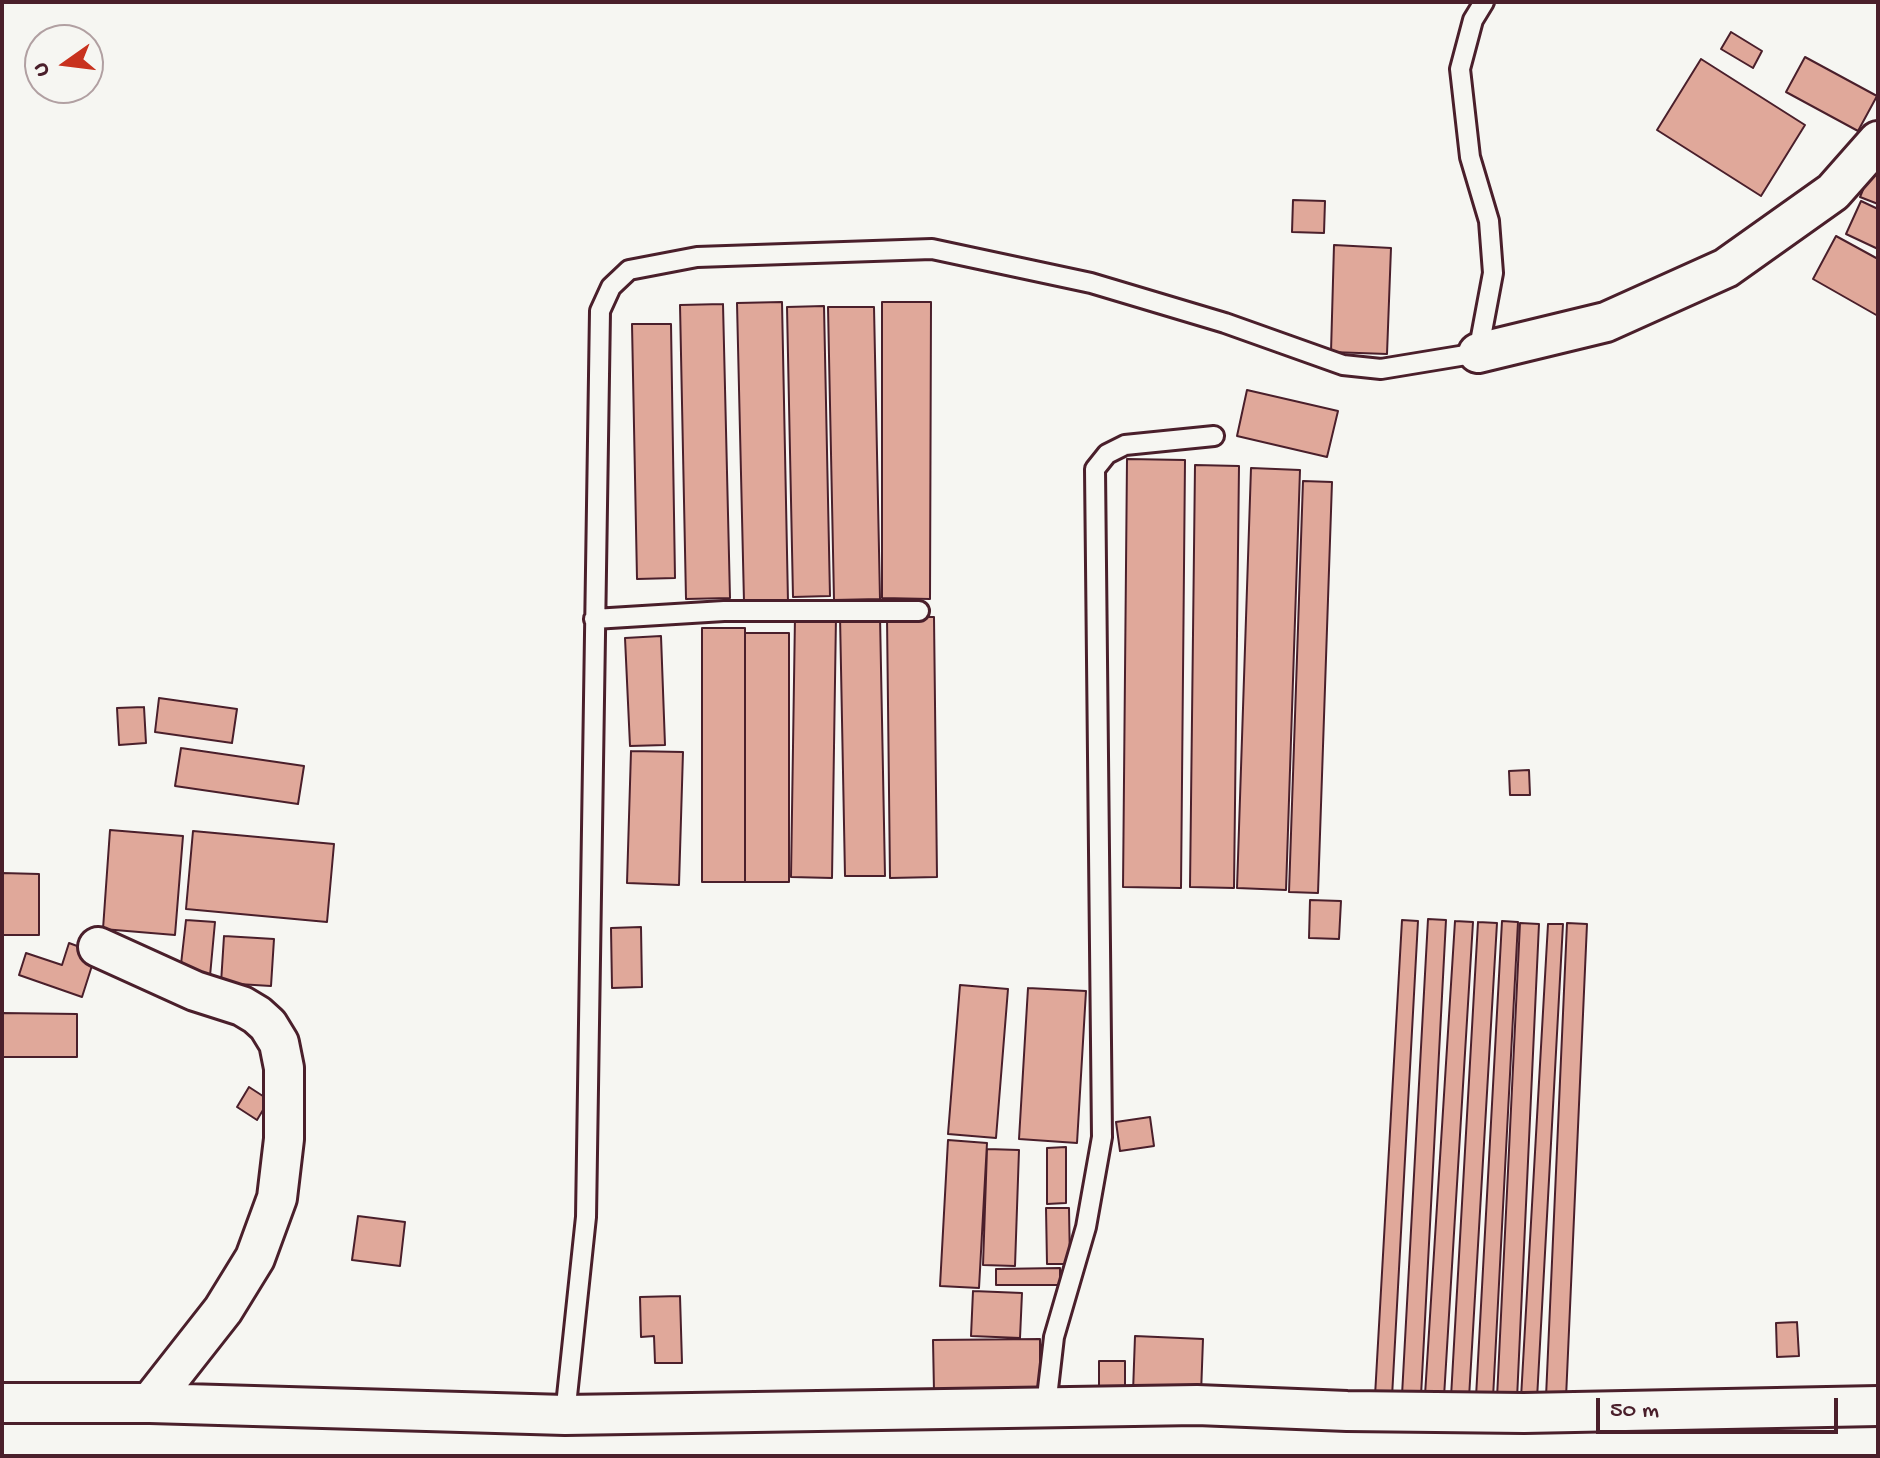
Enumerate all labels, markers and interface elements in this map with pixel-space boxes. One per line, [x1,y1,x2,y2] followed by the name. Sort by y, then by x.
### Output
[24,24,104,104] north arrow
[29,60,57,79] text: U
[1600,1382,1842,1432] scale bar
[1610,1397,1659,1426] text: 50 m

